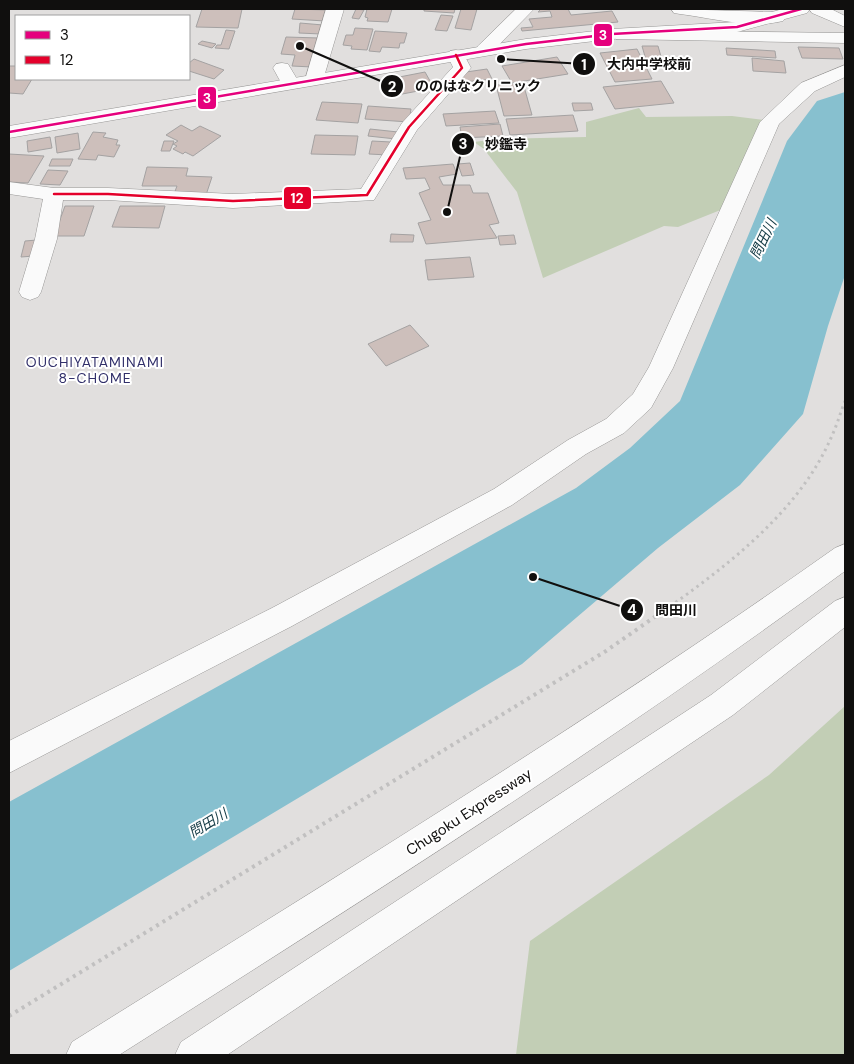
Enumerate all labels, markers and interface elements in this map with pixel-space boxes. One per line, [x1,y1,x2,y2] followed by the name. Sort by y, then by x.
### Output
[15,15,190,80] legend
[593,23,613,47] line badge: 3
[60,25,69,45] text: 3
[599,26,607,44] text: 3
[60,50,73,70] text: 12
[572,50,701,79] callout: 大内中学校前
[581,55,587,75] text: 1
[607,55,691,73] text: 大内中学校前
[380,72,551,101] callout: ののはなクリニック
[388,77,397,97] text: 2
[415,77,541,95] text: ののはなクリニック
[197,86,217,110] line badge: 3
[203,89,211,107] text: 3
[450,130,537,159] callout: 妙鑑寺
[458,134,468,154] text: 3
[485,135,527,153] text: 妙鑑寺
[283,186,312,210] line badge: 12
[290,189,304,207] text: 12
[746,214,781,262] water label: 問田川
[26,353,164,387] district label: OUCHIYATAMINAMI 8-CHOME
[620,596,707,625] callout: 問田川
[627,600,637,620] text: 4
[655,601,697,619] text: 問田川
[402,763,536,860] street label: Chugoku Expressway
[185,803,232,842] water label: 問田川

